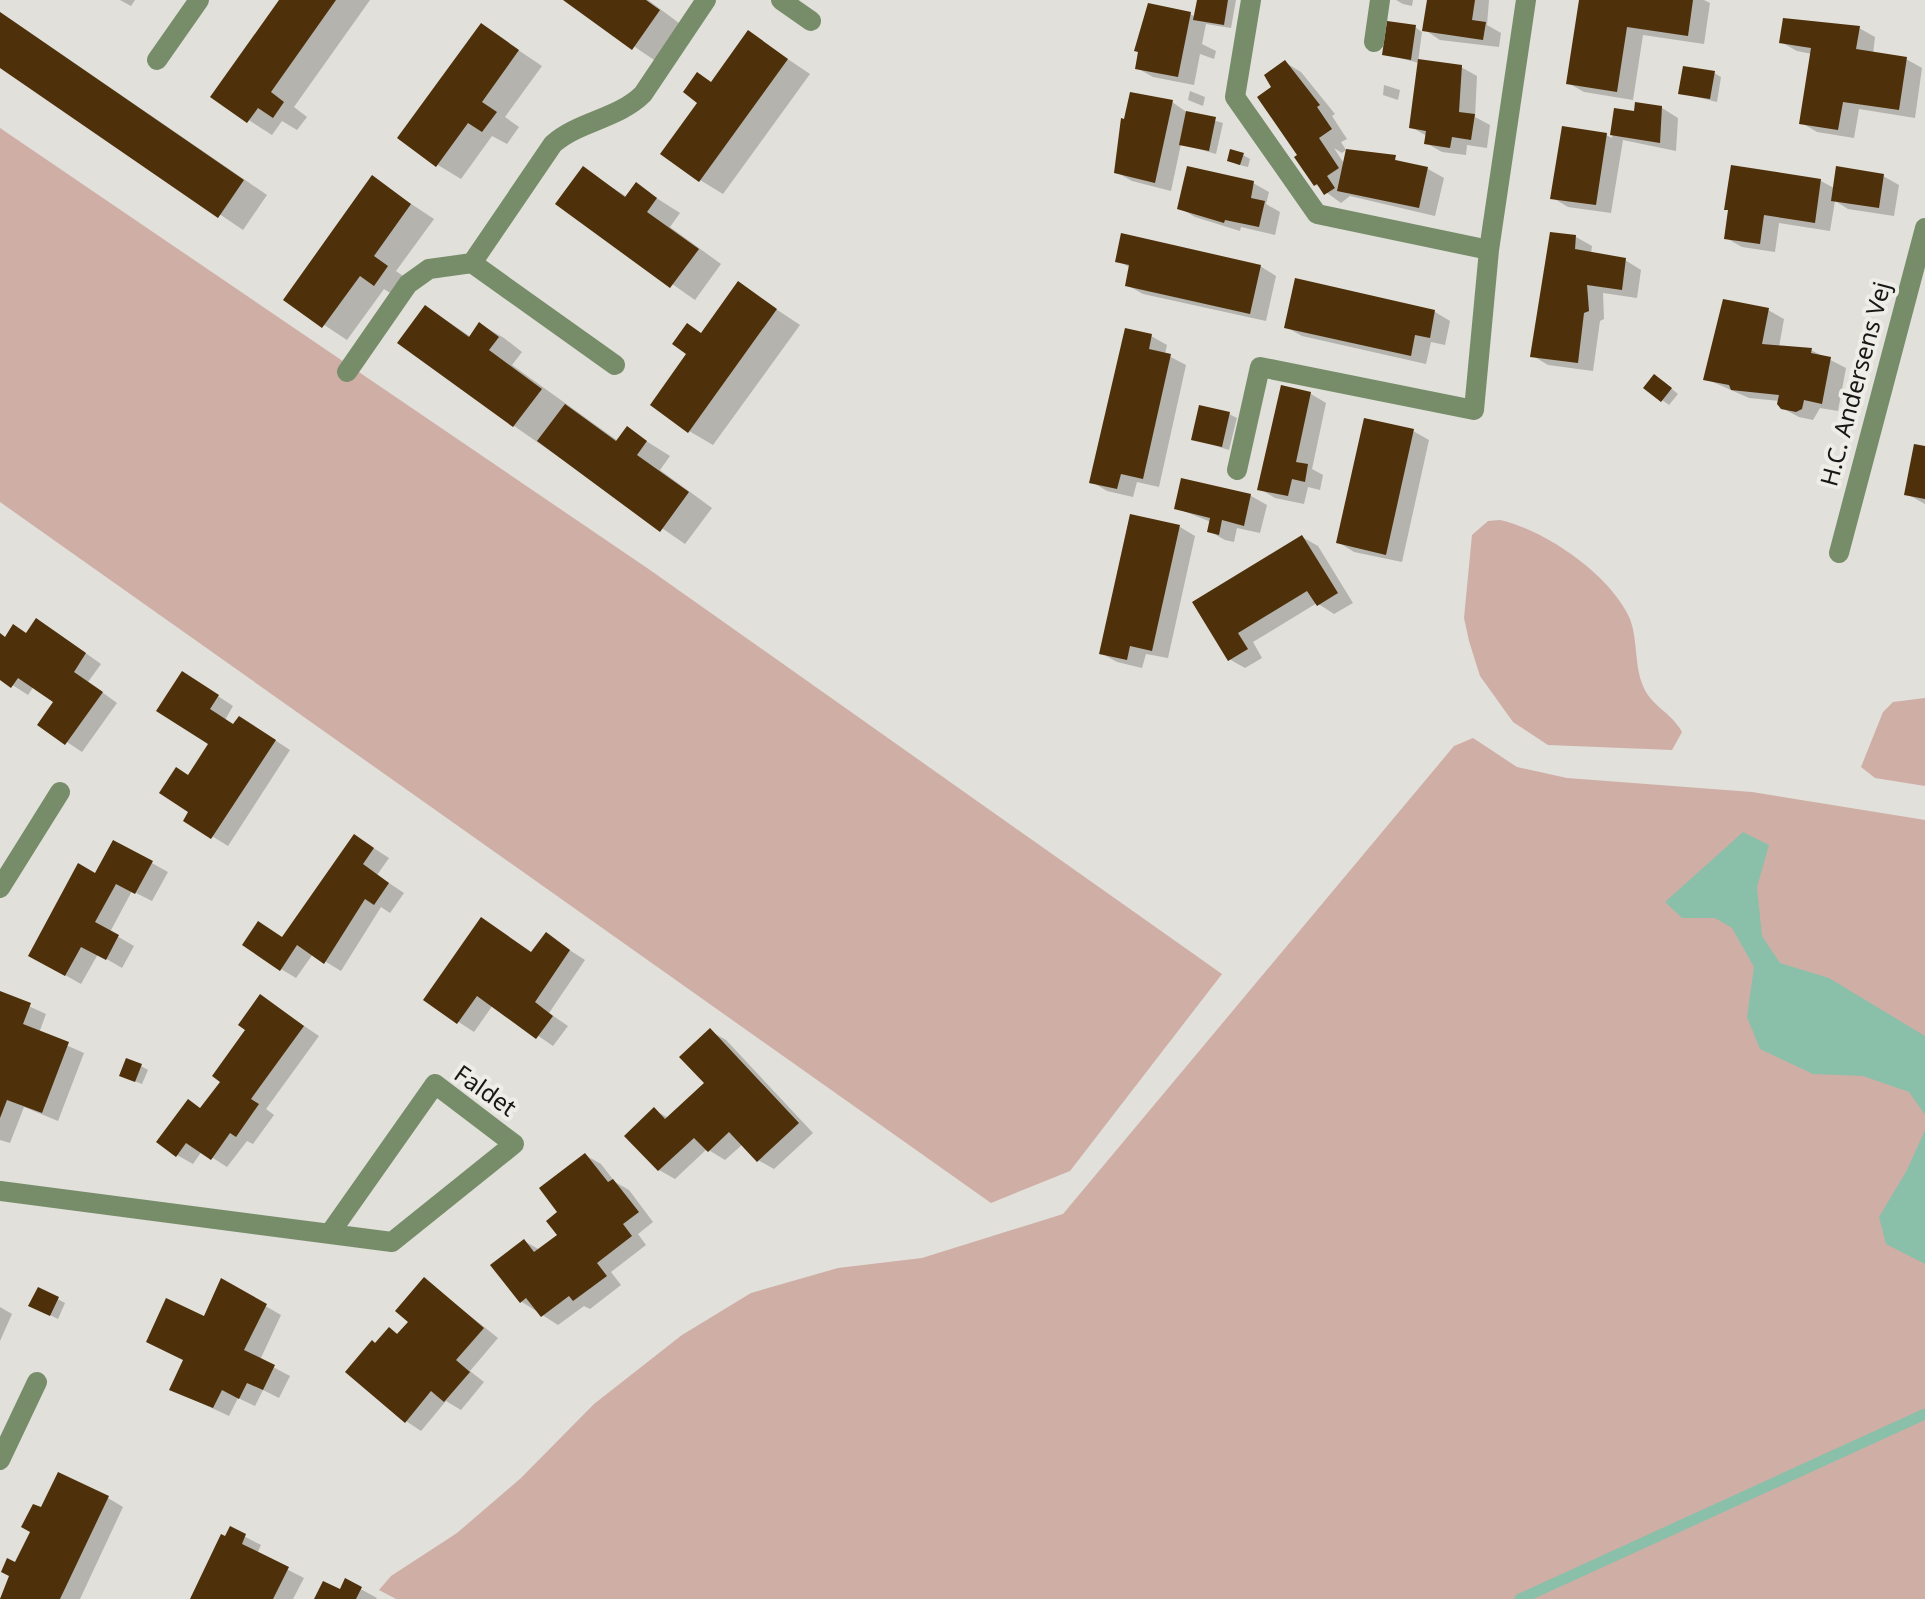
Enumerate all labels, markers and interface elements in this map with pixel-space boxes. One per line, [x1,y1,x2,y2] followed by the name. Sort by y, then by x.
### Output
[1811,278,1898,490] street label: H.C. Andersens Vej
[448,1056,524,1123] street label: Faldet

